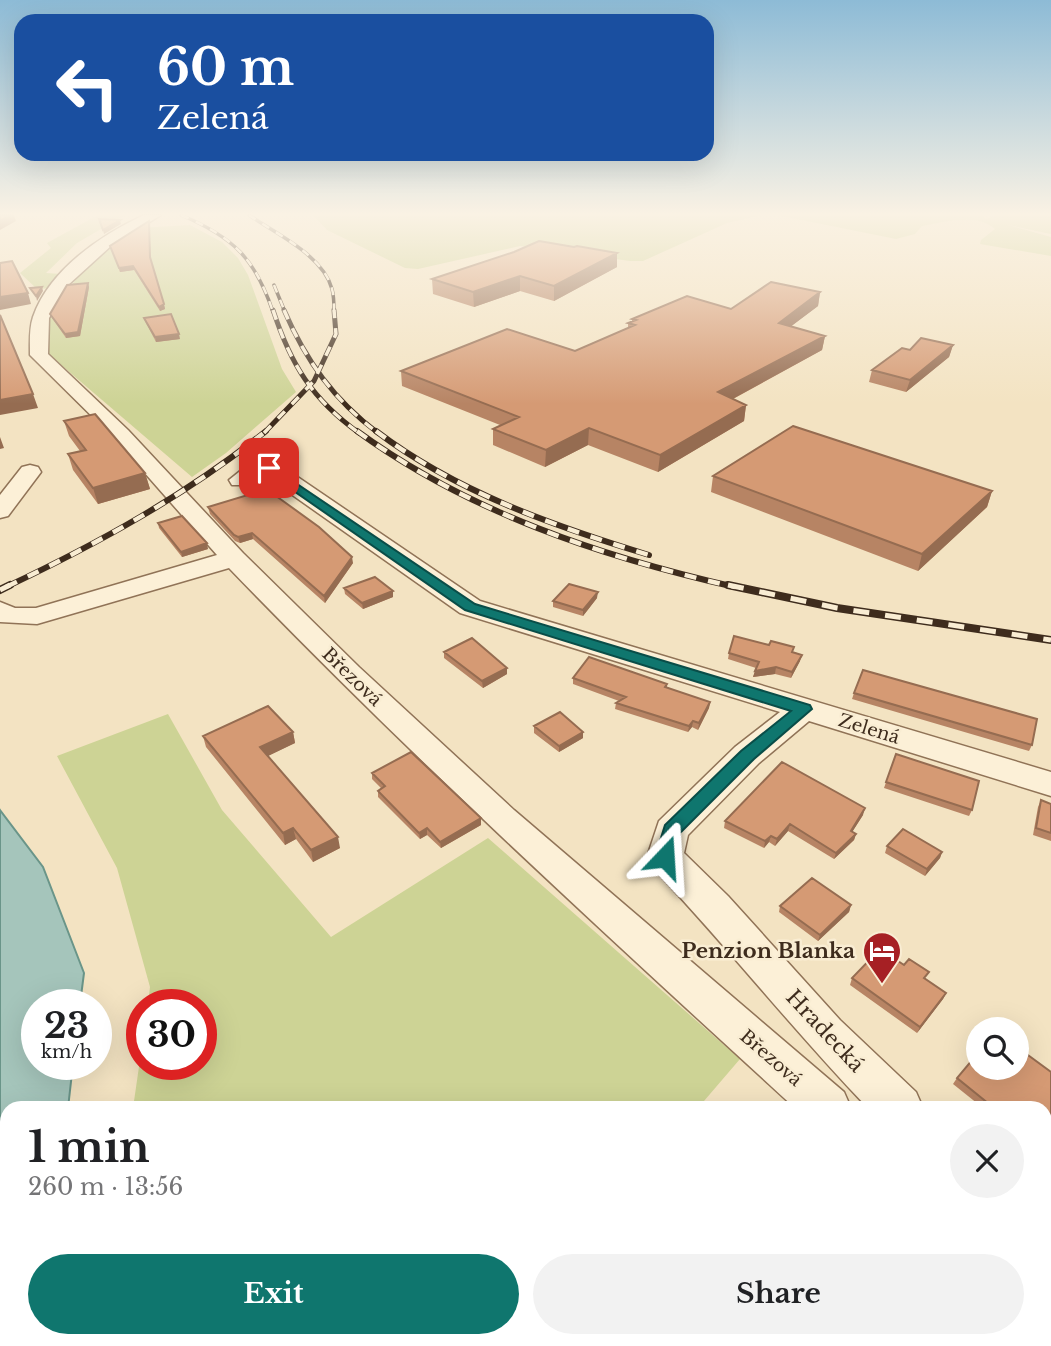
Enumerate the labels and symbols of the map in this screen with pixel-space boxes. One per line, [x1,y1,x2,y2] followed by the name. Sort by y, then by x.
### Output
[239,438,299,498] pin
[317,643,387,711] street label: Březová
[836,709,902,749] street label: Zelená
[628,820,702,894] position arrow
[861,930,903,985] hotel icon: Penzion Blanka
[681,938,855,964] place label: Penzion Blanka
[780,984,870,1078] street label: Hradecká
[126,989,217,1080] speed limit sign: 30
[736,1025,806,1091] street label: Březová

